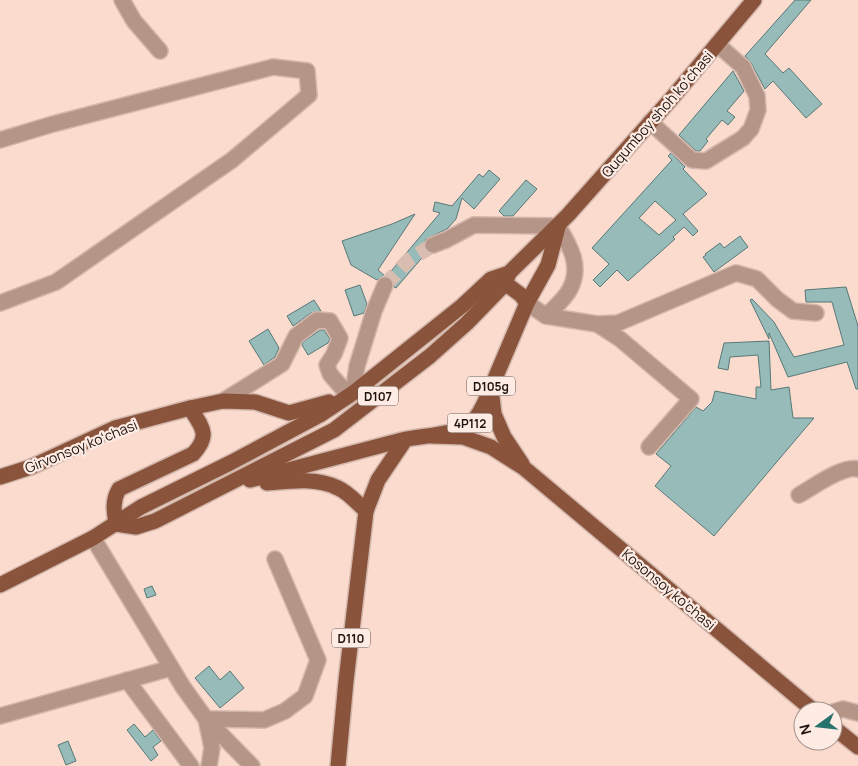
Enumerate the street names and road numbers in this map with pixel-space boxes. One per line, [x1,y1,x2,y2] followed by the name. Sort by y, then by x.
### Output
[597,47,717,181] street label: Ququmboy shoh koʻchasi
[467,376,515,396] road number: D105g
[358,386,398,406] road number: D107
[448,413,492,432] road number: 4P112
[22,415,140,477] street label: Girvonsoy koʻchasi
[618,544,720,634] street label: Kosonsoy ko’chasi
[332,628,370,648] road number: D110

